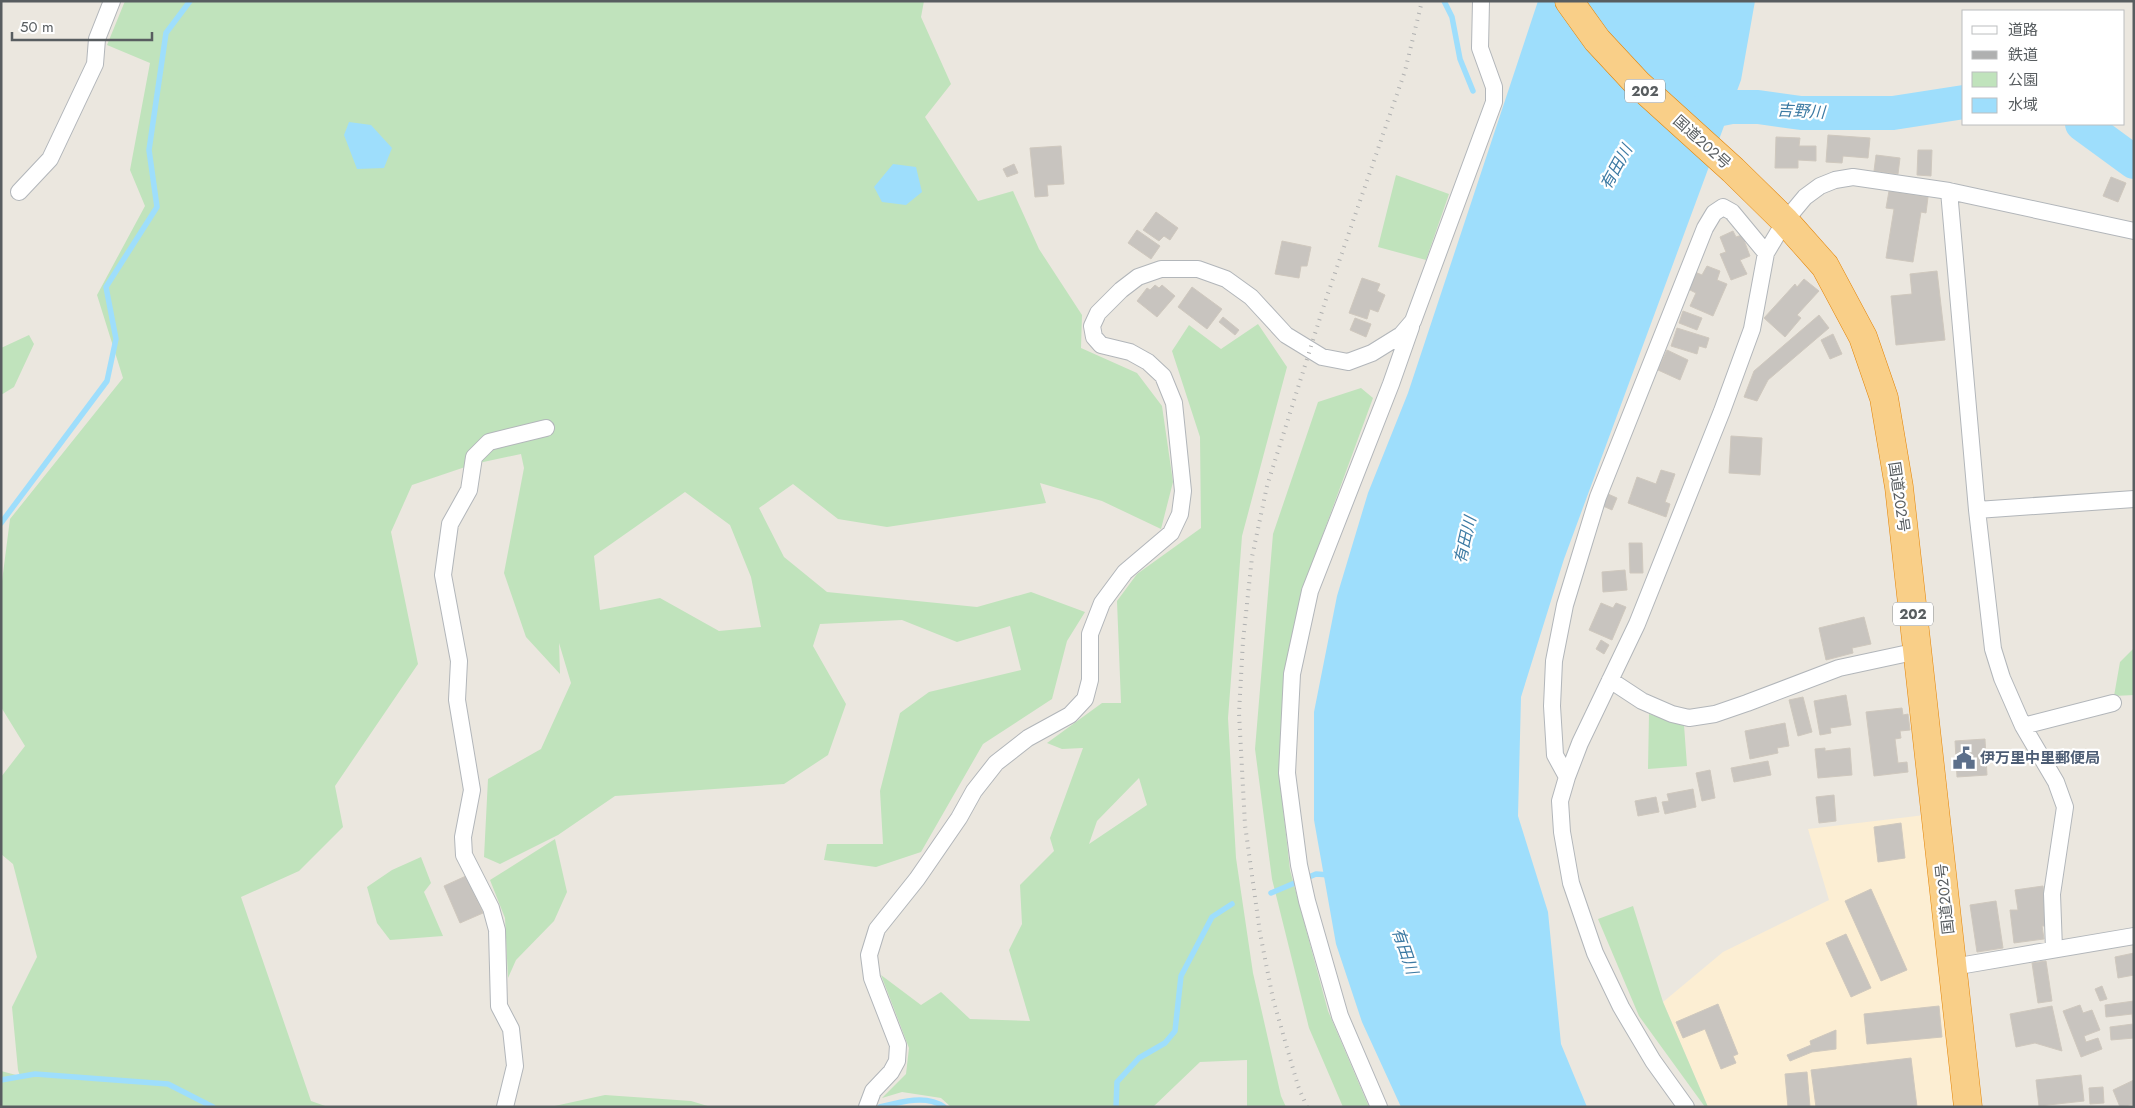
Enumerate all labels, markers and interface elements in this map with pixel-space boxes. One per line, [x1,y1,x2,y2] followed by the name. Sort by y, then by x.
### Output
[12,10,152,42] scale bar
[1962,10,2125,125] legend
[20,16,54,38] text: 50 m
[2008,19,2038,41] text: 道路
[2008,44,2038,66] text: 鉄道
[2008,69,2038,91] text: 公園
[1625,80,1665,102] road number: 202
[2008,94,2038,116] text: 水域
[1776,98,1828,124] water label: 吉野川
[1668,110,1736,174] street label: 国道202号
[1594,139,1639,194] water label: 有田川
[1883,460,1915,534] street label: 国道202号
[1448,512,1482,566] water label: 有田川
[1893,602,1933,626] road number: 202
[1951,745,1977,771] public building icon: 伊万里中里郵便局
[1980,747,2100,769] place label: 伊万里中里郵便局
[1930,863,1960,935] street label: 国道202号
[1386,925,1424,979] water label: 有田川

